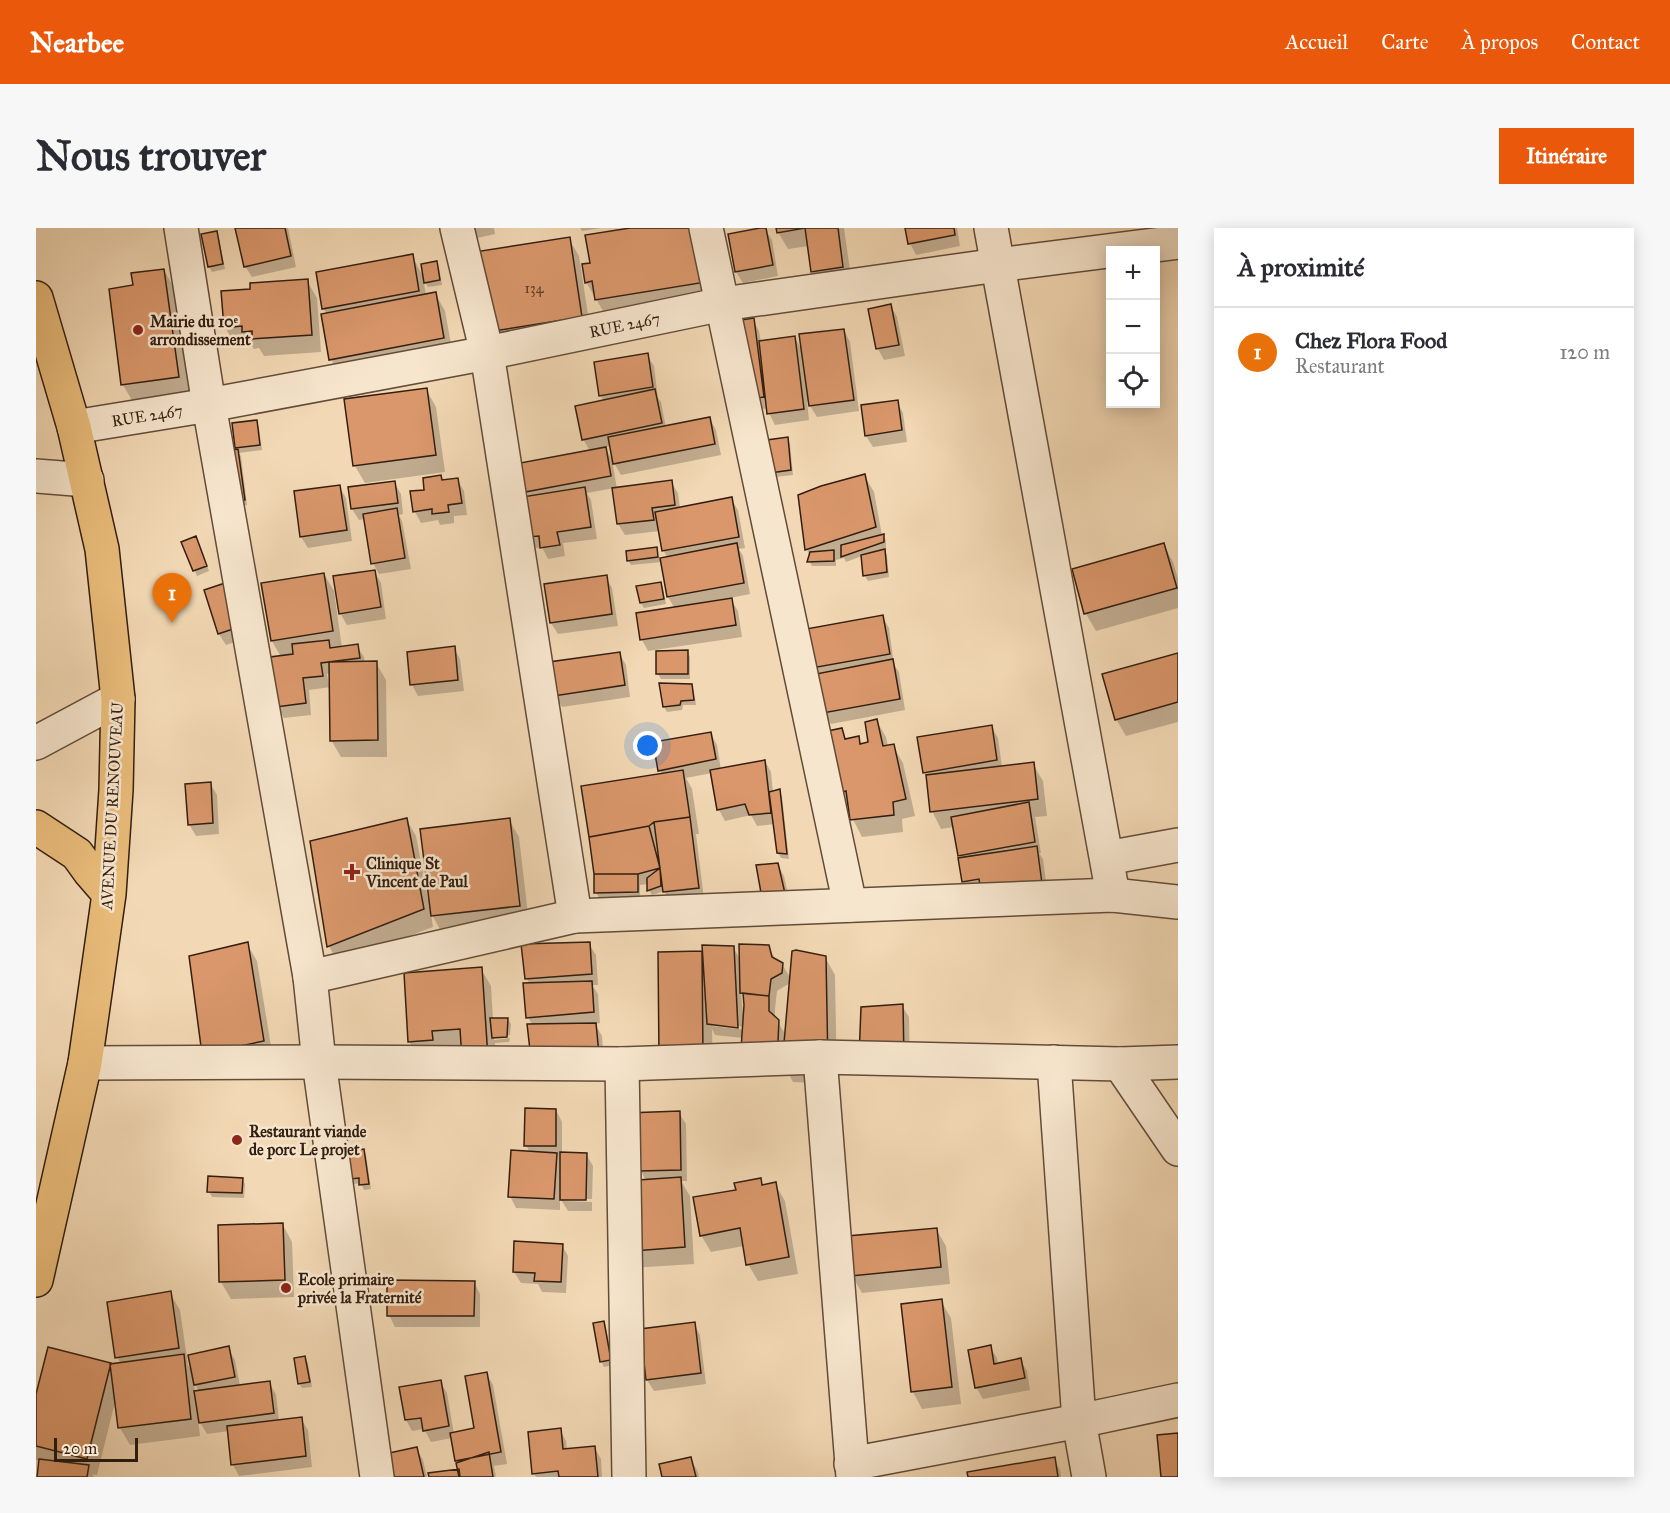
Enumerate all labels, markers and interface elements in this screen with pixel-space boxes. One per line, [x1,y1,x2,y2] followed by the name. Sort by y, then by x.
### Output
[30,25,124,60] text: Nearbee
[1285,29,1348,55] text: Accueil
[1381,29,1429,55] text: Carte
[1462,29,1538,55] text: À propos
[1571,29,1640,55] text: Contact
[1499,128,1634,184] button: Itinéraire
[36,130,266,182] text: Nous trouver
[1106,246,1160,408] map controls
[1106,246,1160,300] button: +
[1238,251,1364,283] text: À proximité
[525,280,545,297] house number: 134
[1106,300,1160,354] button: −
[587,308,662,341] street label: RUE 2467
[150,312,251,349] place label: Mairie du 10ᵉ arrondissement
[131,323,145,337] marker: Mairie du 10ᵉ arrondissement
[1295,327,1447,354] text: Chez Flora Food
[1254,340,1261,364] text: 1
[1559,340,1610,364] text: 120 m
[1106,354,1160,408] button: locate
[1295,354,1385,378] text: Restaurant
[110,400,184,430] street label: RUE 2467
[152,574,192,623] pin: 1
[97,701,127,911] street label: AVENUE DU RENOUVEAU
[633,731,662,760] your location
[365,854,469,891] place label: Clinique St Vincent de Paul
[343,863,361,881] marker: Clinique St Vincent de Paul
[249,1122,367,1160] place label: Restaurant viande de porc Le projet
[230,1133,244,1147] marker: Restaurant viande de porc Le projet
[297,1270,422,1308] place label: Ecole primaire privée la Fraternité
[279,1281,293,1295] marker: Ecole primaire privée la Fraternité
[54,1435,138,1462] scale bar
[63,1439,97,1458] text: 20 m

